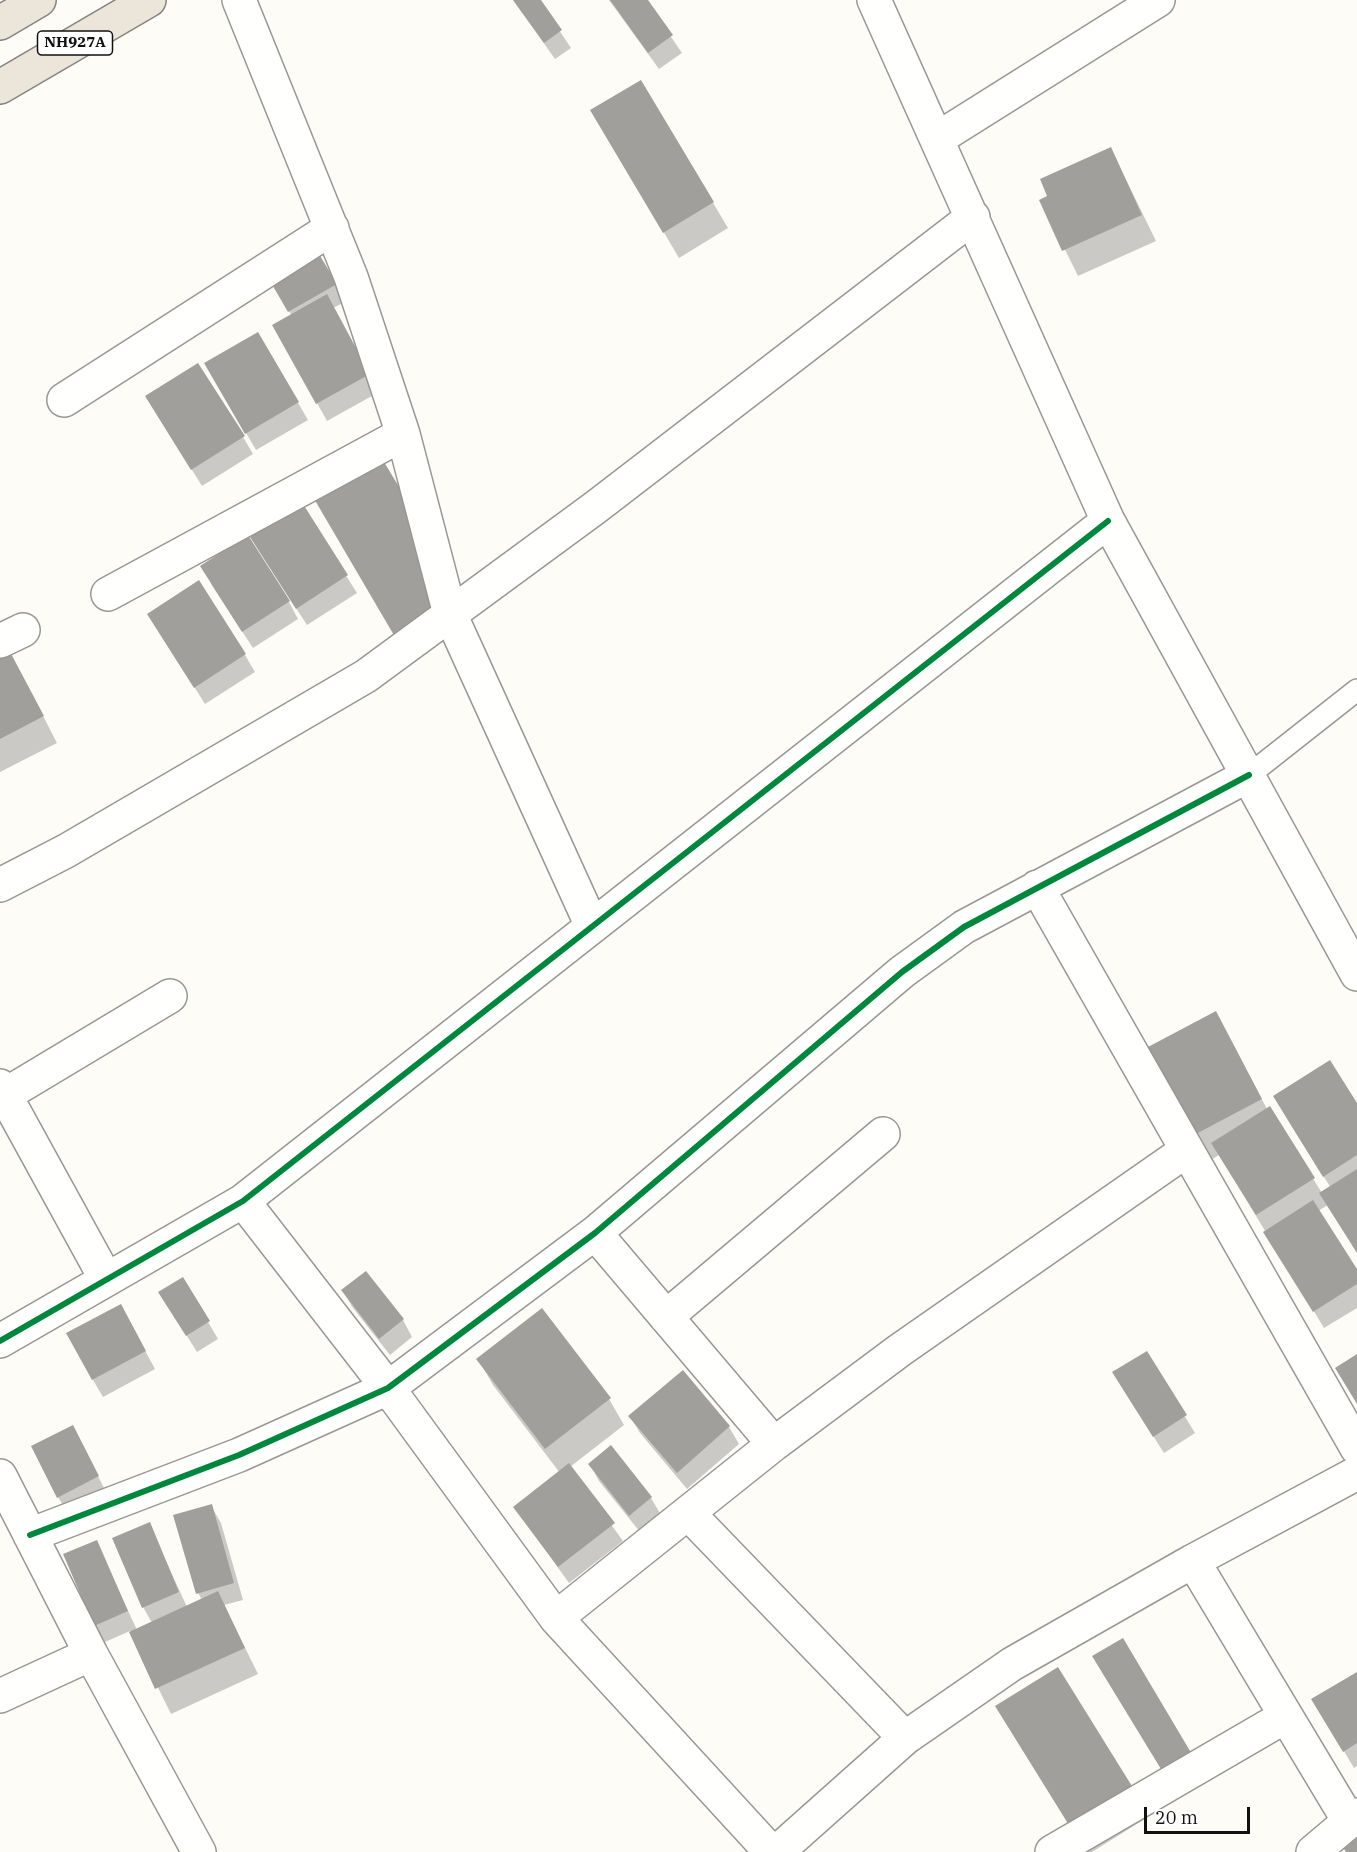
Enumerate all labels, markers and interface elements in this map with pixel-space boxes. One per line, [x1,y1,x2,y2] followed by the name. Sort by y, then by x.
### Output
[38,31,112,55] road number: NH927A
[1147,1795,1254,1833] scale bar
[1155,1806,1198,1829] text: 20 m

